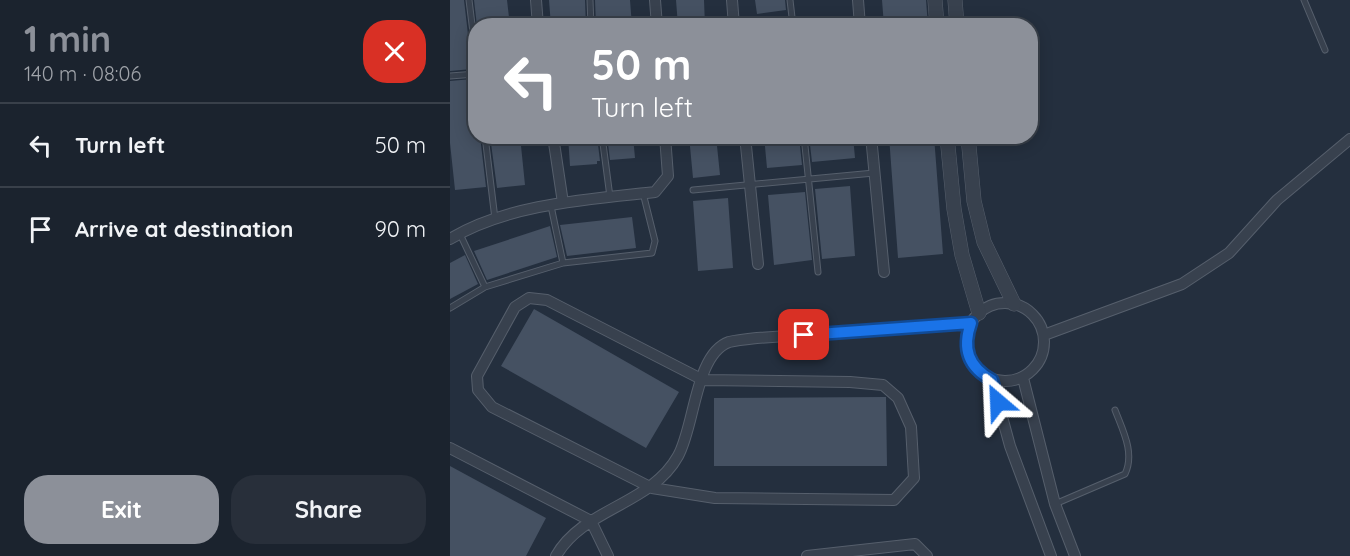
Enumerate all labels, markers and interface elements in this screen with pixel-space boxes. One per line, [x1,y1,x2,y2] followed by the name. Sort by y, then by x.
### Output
[24,16,111,61] text: 1 min
[363,20,426,83] button: close
[591,38,691,91] text: 50 m
[492,42,570,120] icon: left
[24,61,141,86] text: 140 m · 08:06
[591,90,693,124] text: Turn left
[24,129,57,162] icon: left
[75,131,165,159] text: Turn left
[375,131,426,159] text: 50 m
[24,213,57,246] icon: arrive
[75,215,293,243] text: Arrive at destination
[375,215,426,243] text: 90 m
[778,309,829,360] pin
[787,318,820,351] icon: arrive
[966,370,1030,434] position arrow
[24,475,219,544] button: Exit
[231,475,426,544] button: Share

